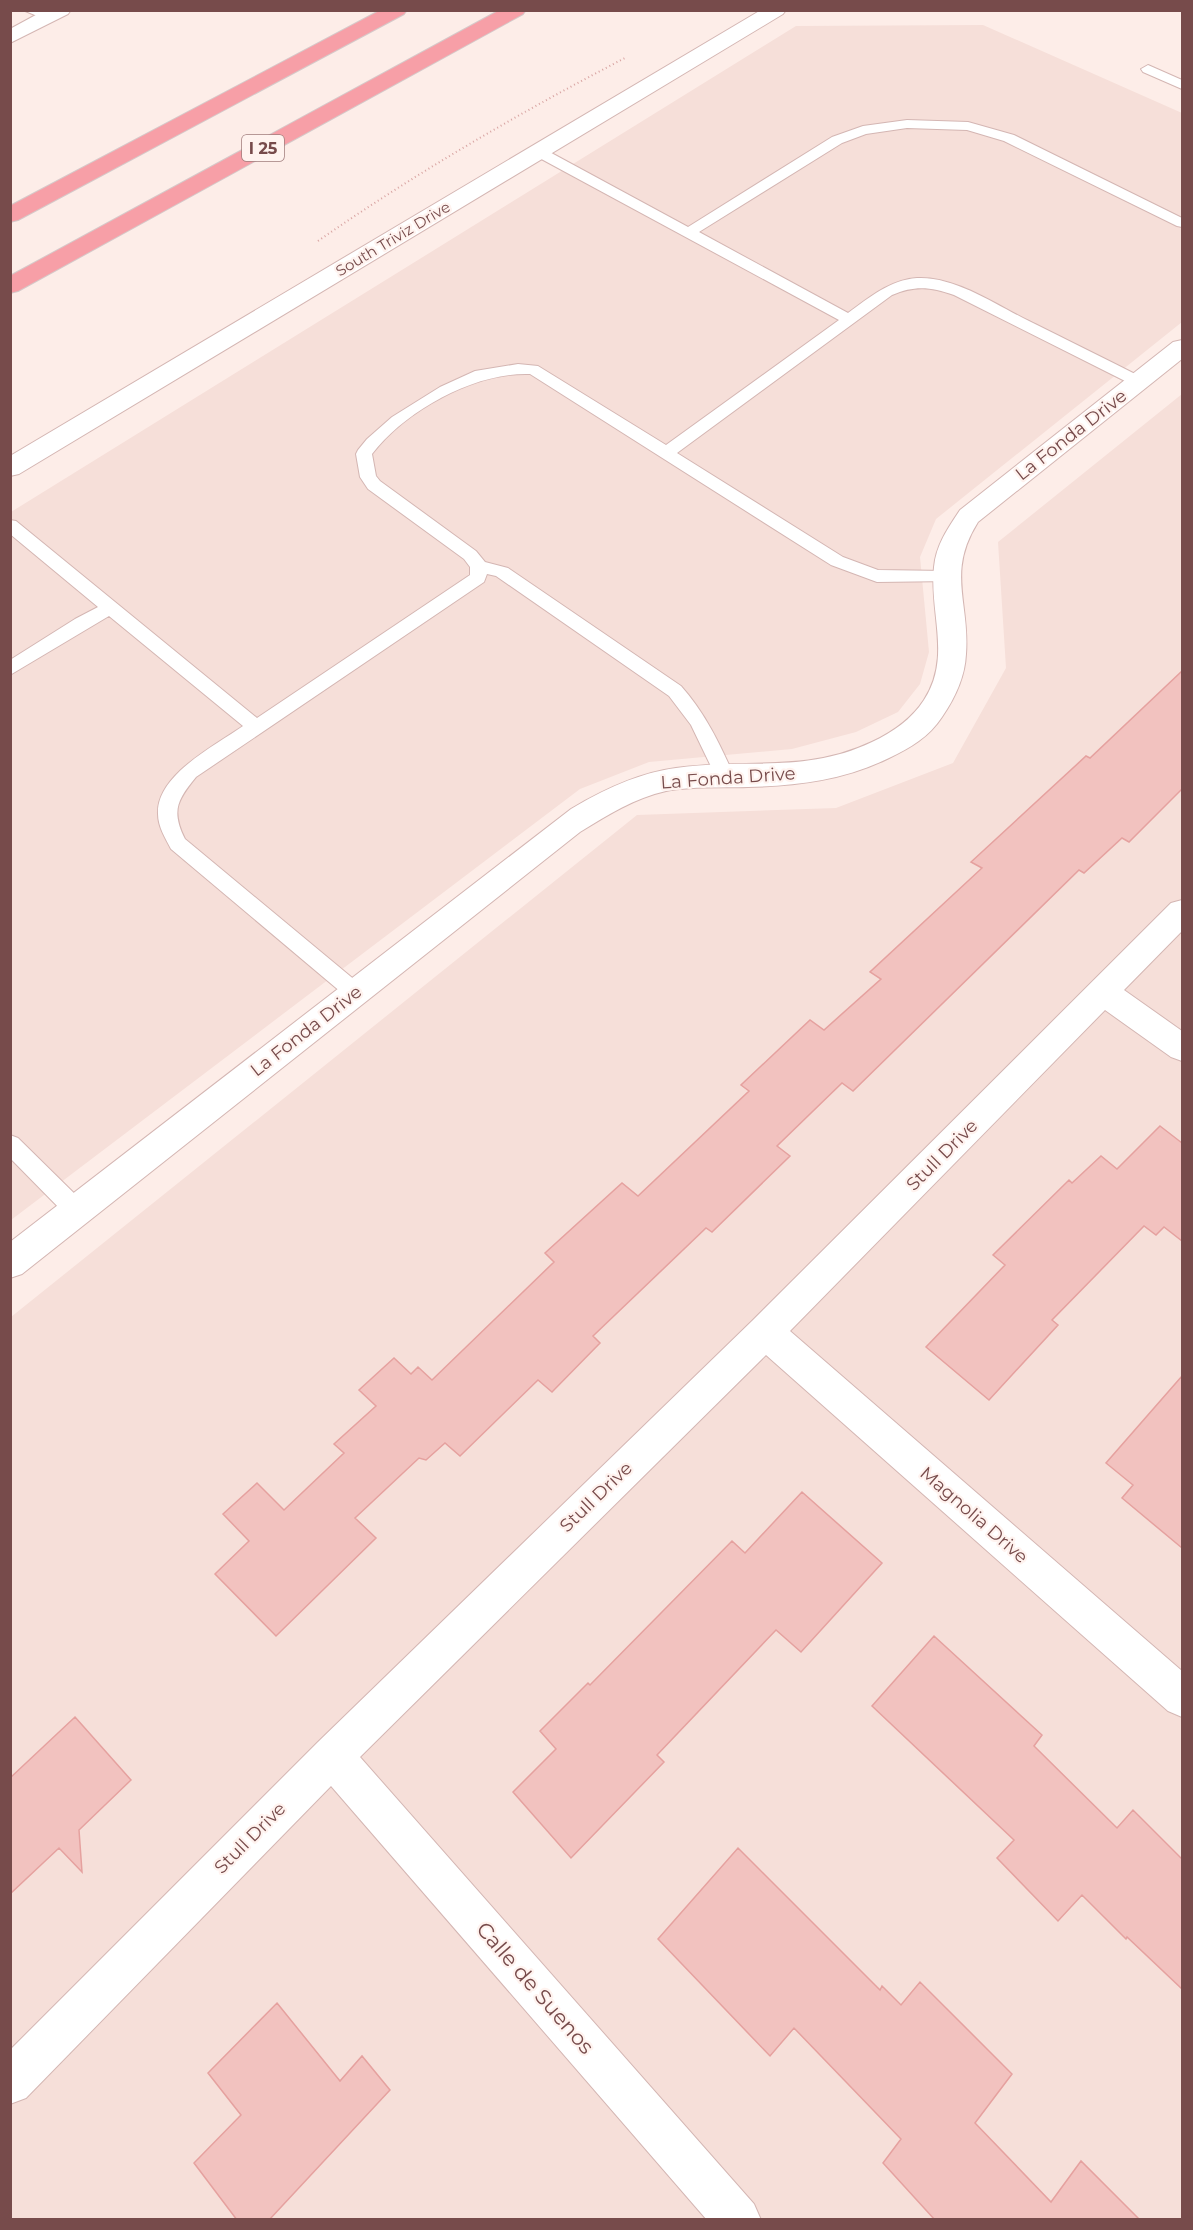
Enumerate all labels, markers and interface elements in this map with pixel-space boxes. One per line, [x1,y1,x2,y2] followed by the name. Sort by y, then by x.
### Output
[242,135,284,161] road number: I 25
[332,197,453,280] street label: South Triviz Drive
[1011,385,1131,485] street label: La Fonda Drive
[660,762,796,794] street label: La Fonda Drive
[246,981,366,1081] street label: La Fonda Drive
[902,1115,982,1195] street label: Stull Drive
[555,1457,637,1537] street label: Stull Drive
[916,1462,1033,1568] street label: Magnolia Drive
[210,1798,290,1878] street label: Stull Drive
[471,1917,599,2059] street label: Calle de Suenos

